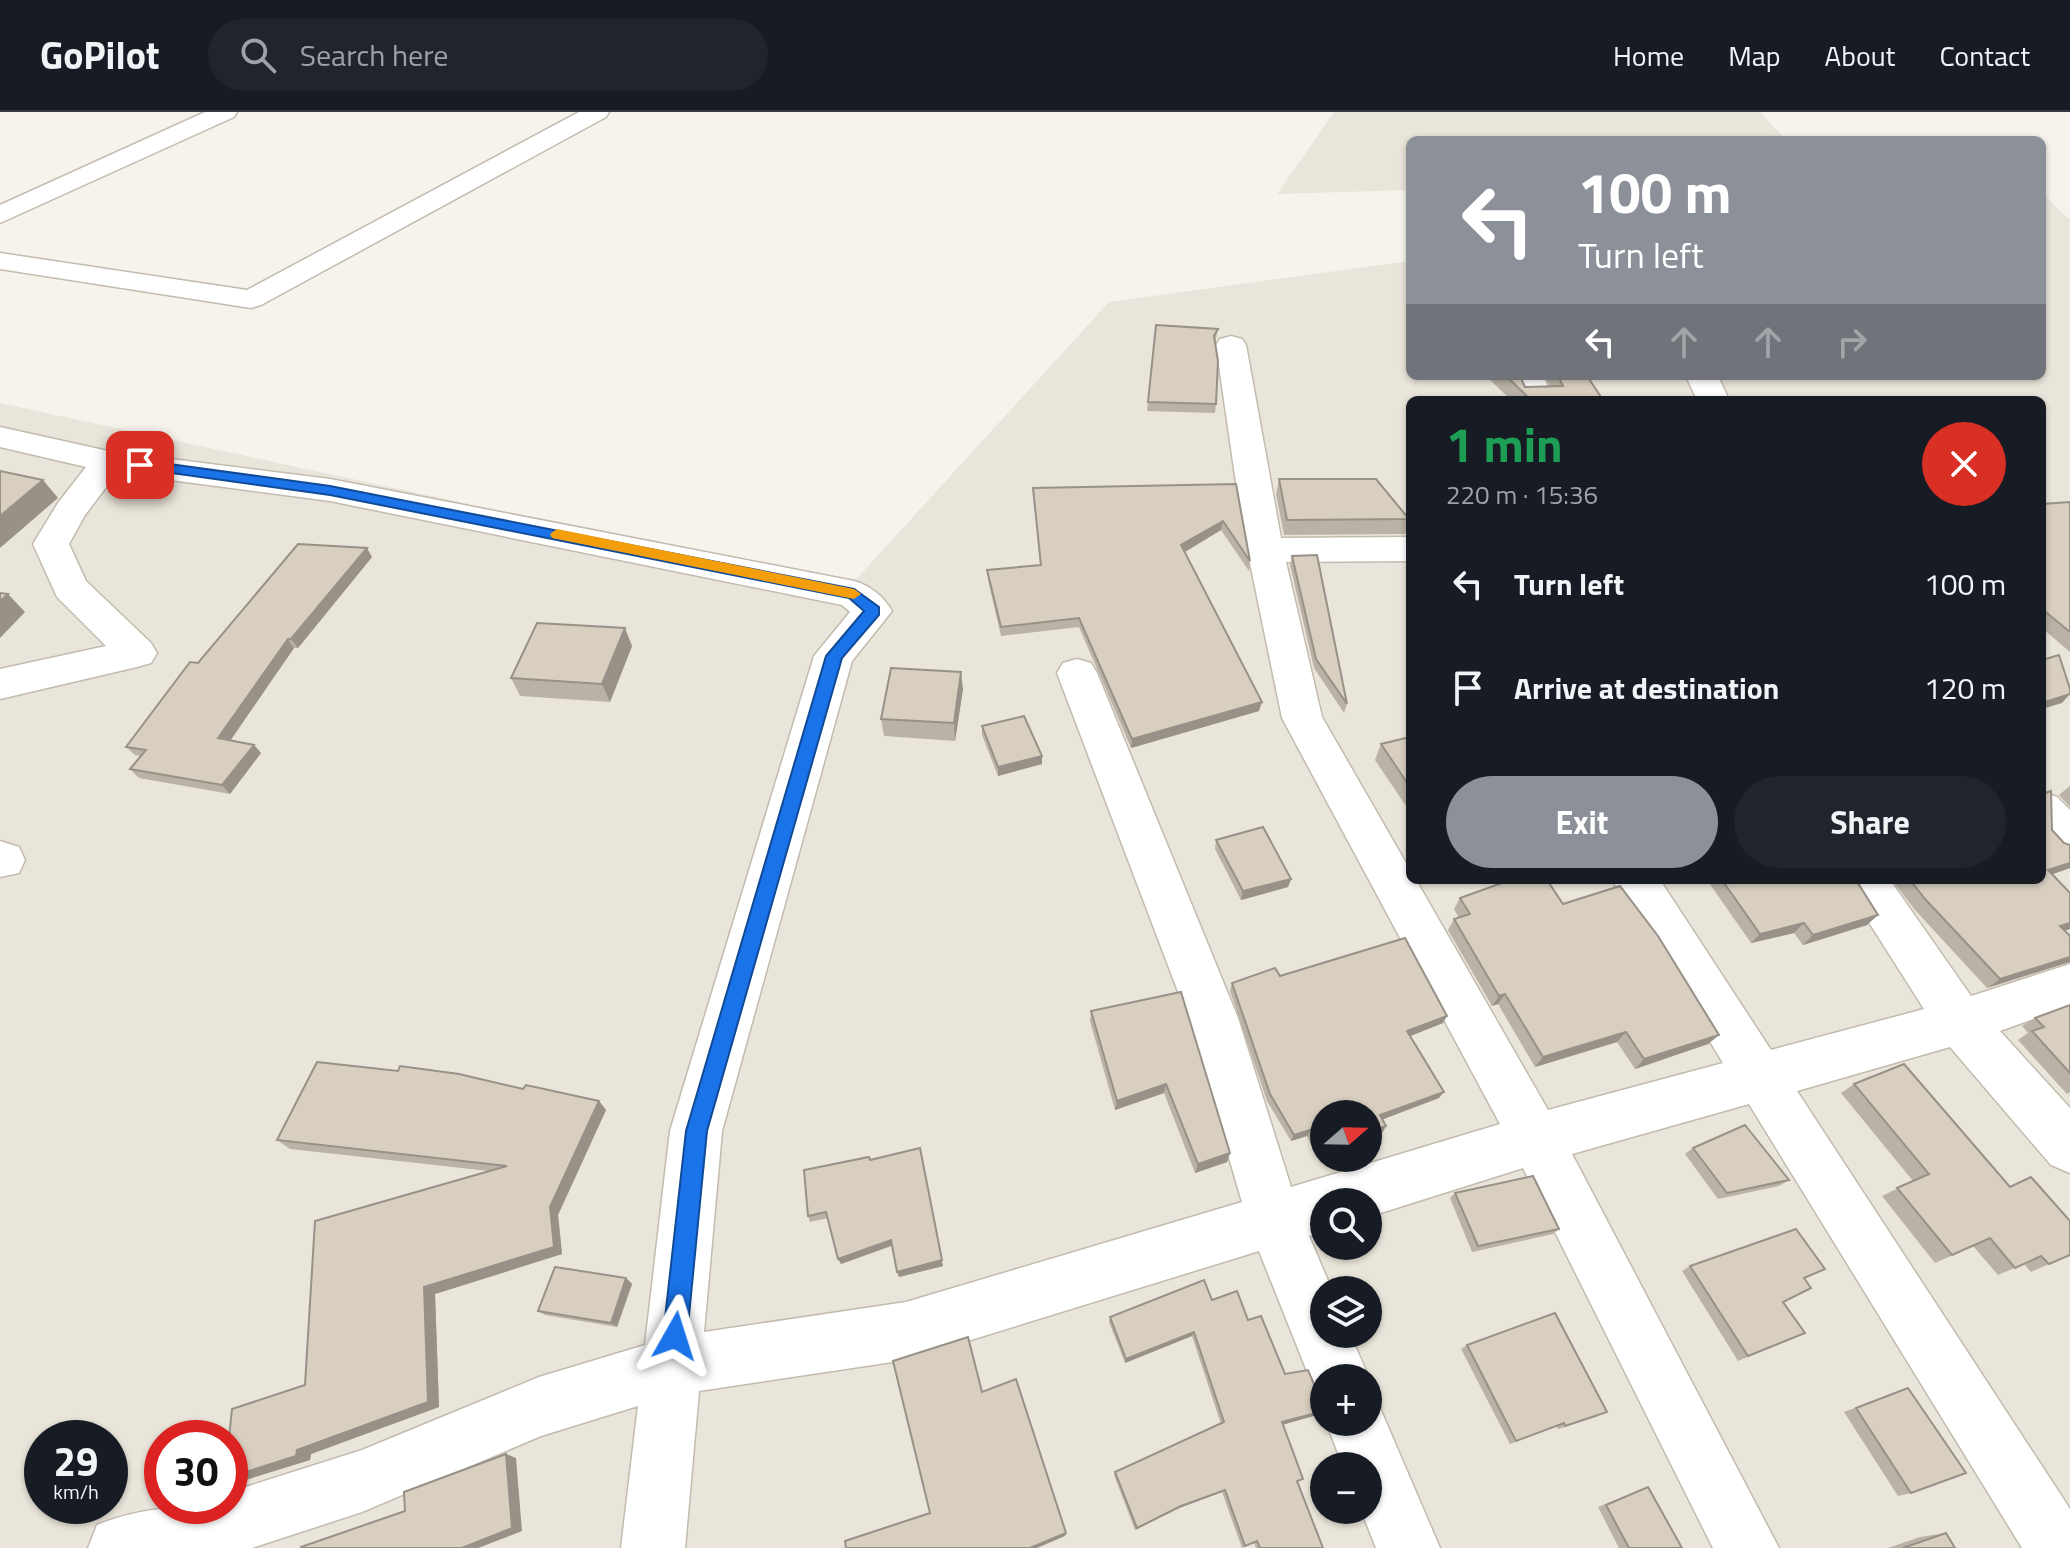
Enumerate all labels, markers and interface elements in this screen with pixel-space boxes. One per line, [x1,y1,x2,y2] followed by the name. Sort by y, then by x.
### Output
[208,19,768,91] search box
[40,26,160,84] text: GoPilot
[300,32,449,78] text: Search here
[236,33,280,77] icon: search
[1613,34,1684,77] text: Home
[1728,34,1781,77] text: Map
[1825,34,1895,77] text: About
[1939,34,2030,77] text: Contact
[1578,150,1731,235] text: 100 m
[1446,168,1550,272] icon: left
[1578,227,1704,282] text: Turn left
[1578,320,1622,364] icon: left
[1662,320,1706,364] icon: ahead
[1746,320,1790,364] icon: ahead
[1830,320,1874,364] icon: right
[1446,408,1563,481] text: 1 min
[1922,422,2006,506] button: close
[106,431,174,499] pin
[118,443,162,487] icon: arrive
[1446,475,1598,514] text: 220 m · 15:36
[1514,561,1624,607] text: Turn left
[1924,561,2006,607] text: 100 m
[1446,562,1490,606] icon: left
[1514,665,1779,711] text: Arrive at destination
[1924,665,2006,711] text: 120 m
[1446,666,1490,710] icon: arrive
[1446,776,1718,868] button: Exit
[1734,776,2006,868] button: Share
[1310,1100,1382,1172] north arrow
[1310,1100,1382,1524] map controls
[1310,1188,1382,1260] button: search
[1310,1276,1382,1348] button: layers
[633,1294,717,1378] position arrow
[1310,1364,1382,1436] button: +
[144,1420,248,1524] speed limit sign: 30
[54,1431,98,1492] text: 29
[1310,1452,1382,1524] button: −
[53,1476,99,1507] text: km/h

